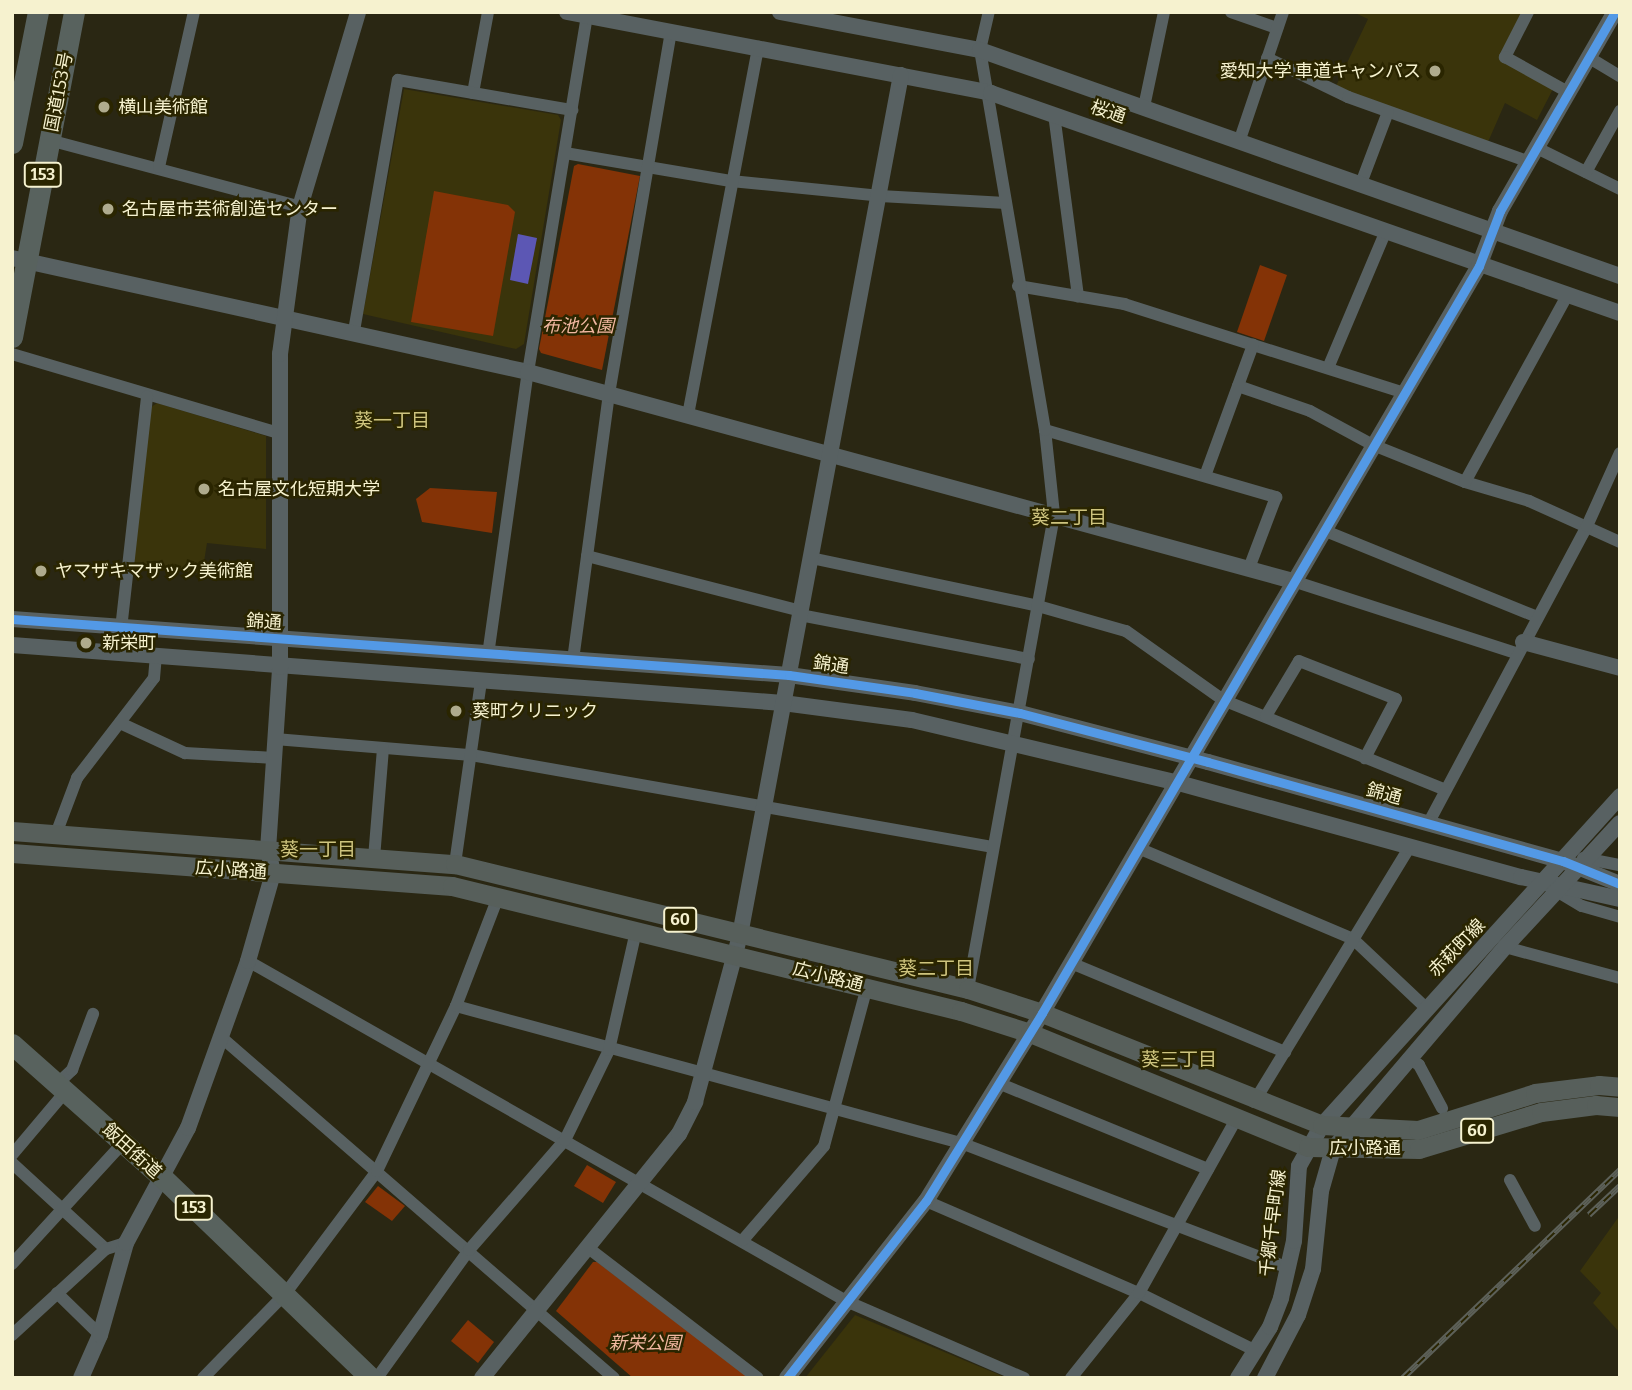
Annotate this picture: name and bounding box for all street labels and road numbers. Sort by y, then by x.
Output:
street label: 国道153号 [41,50,77,134]
street label: 桜通 [1087,96,1129,128]
road number: 153 [24,162,62,188]
street label: 錦通 [245,610,283,634]
street label: 錦通 [812,652,850,678]
street label: 錦通 [1364,779,1404,809]
street label: 広小路通 [194,857,268,883]
road number: 60 [662,908,698,932]
street label: 赤萩町線 [1424,915,1490,981]
street label: 広小路通 [790,958,866,996]
street label: 飯田街道 [98,1119,166,1183]
road number: 60 [1460,1119,1494,1144]
street label: 広小路通 [1329,1137,1401,1159]
street label: 千郷千早町線 [1256,1168,1290,1278]
road number: 153 [175,1196,213,1220]

